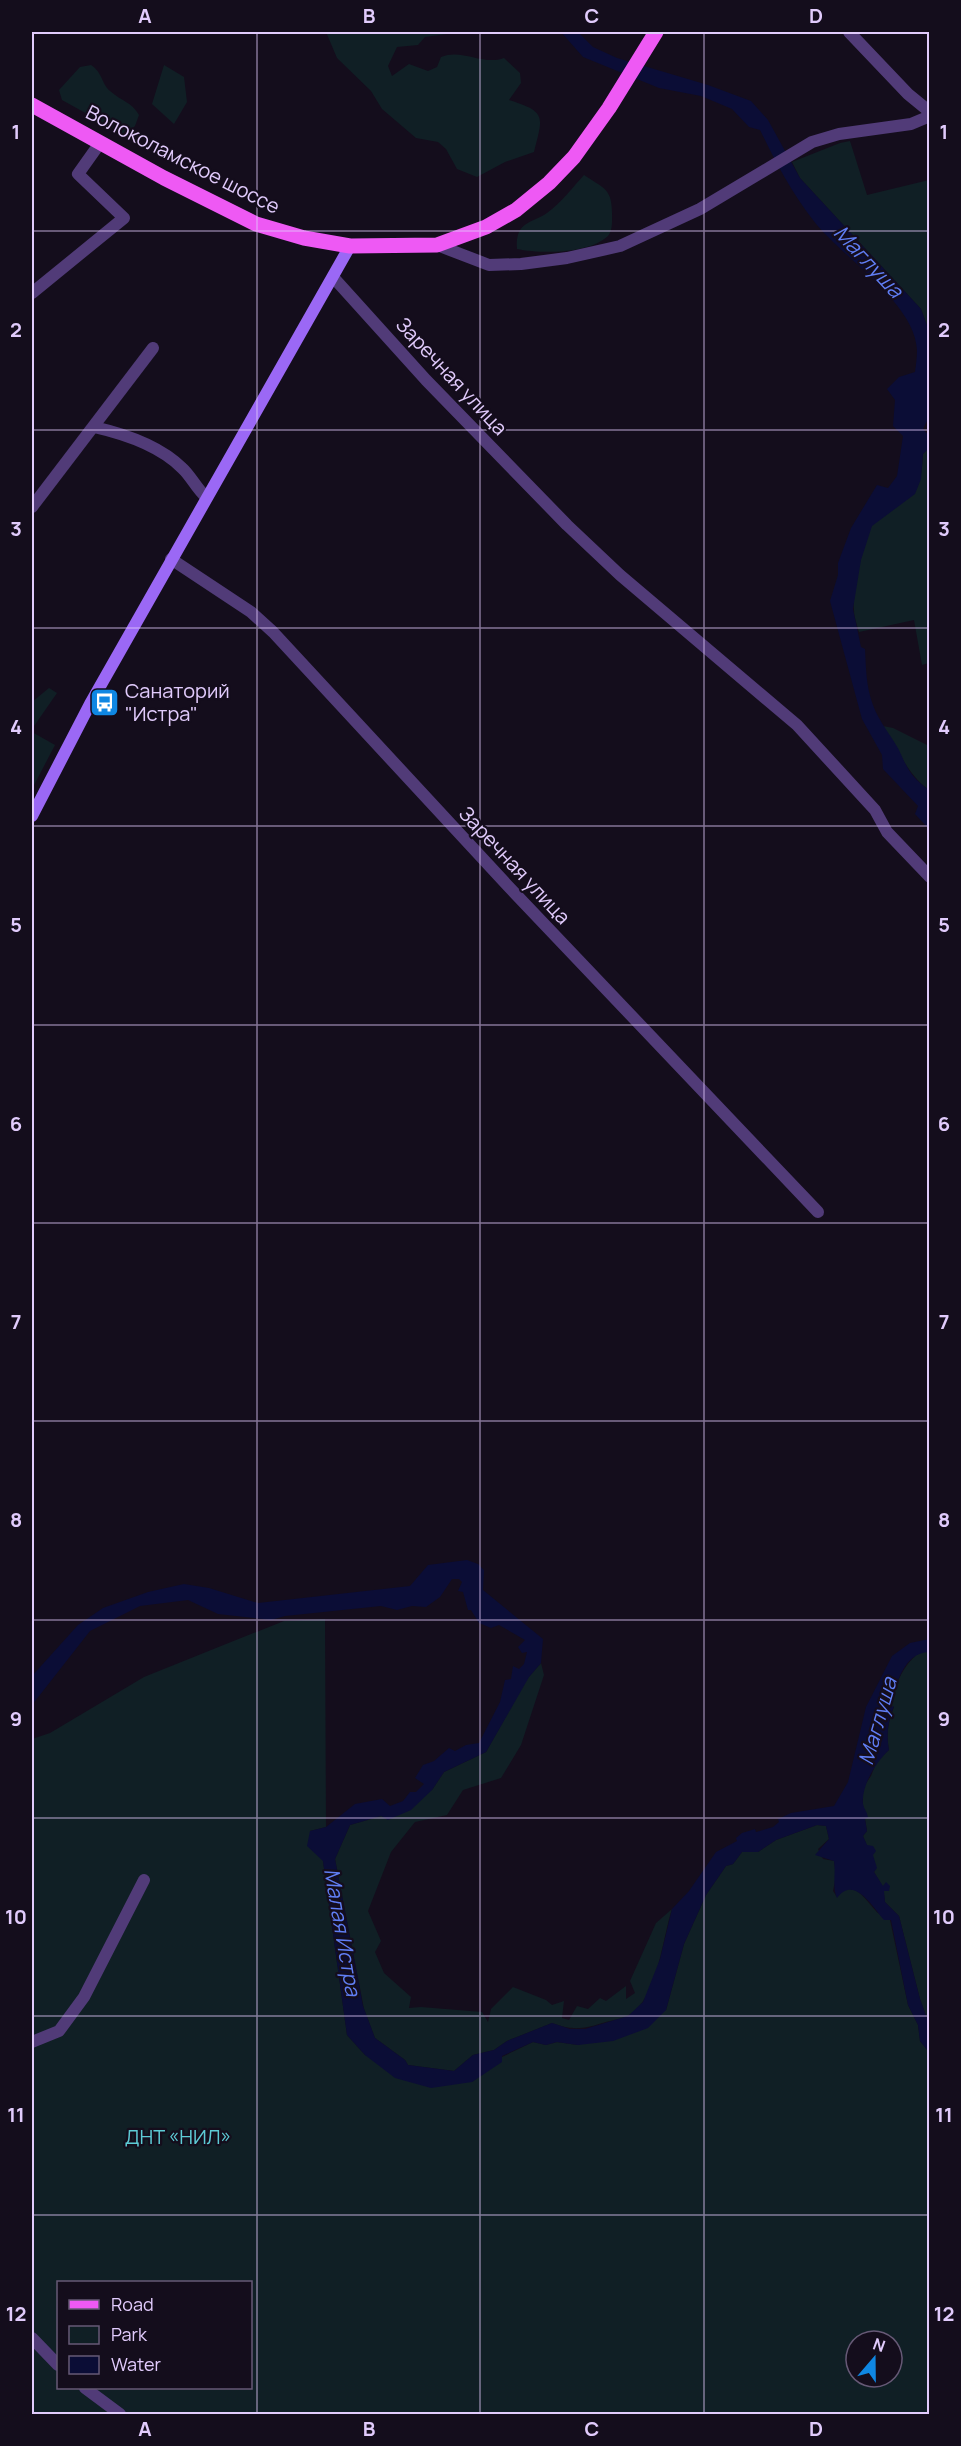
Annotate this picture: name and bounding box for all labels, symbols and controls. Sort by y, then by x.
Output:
text: A [138,2,152,29]
text: B [363,2,376,29]
text: C [585,2,599,29]
text: D [809,2,823,29]
street label: Волоколамское шоссе [81,98,285,220]
text: 1 [12,118,20,145]
text: 1 [940,118,948,145]
water label: Маглуша [828,219,911,304]
street label: Заречная улица [390,311,514,441]
text: 2 [10,316,22,343]
text: 2 [938,316,950,343]
text: 3 [10,515,22,542]
text: 3 [938,515,950,542]
place label: Санаторий "Истра" [125,677,230,727]
bus stop icon: Санаторий "Истра" [88,686,120,718]
text: 4 [10,713,22,740]
text: 4 [938,713,950,740]
street label: Заречная улица [453,800,577,930]
text: 5 [10,911,22,938]
text: 5 [938,911,950,938]
text: 6 [10,1110,22,1137]
text: 6 [938,1110,950,1137]
text: 7 [11,1308,21,1335]
text: 7 [939,1308,949,1335]
text: 8 [10,1506,22,1533]
text: 8 [938,1506,950,1533]
water label: Маглуша [851,1673,903,1768]
text: 9 [10,1705,22,1732]
text: 9 [938,1705,950,1732]
water label: Малая Истра [318,1866,368,1999]
text: 10 [5,1903,27,1930]
text: 10 [933,1903,955,1930]
text: 11 [7,2101,25,2128]
text: 11 [935,2101,953,2128]
park label: ДНТ «НИЛ» [125,2123,231,2150]
legend [57,2281,252,2389]
text: Road [111,2292,154,2316]
text: 12 [6,2300,26,2327]
text: 12 [934,2300,954,2327]
text: Park [111,2322,148,2346]
north arrow [844,2329,904,2389]
text: N [870,2333,888,2357]
text: Water [111,2352,161,2376]
text: A [138,2415,152,2442]
text: B [363,2415,376,2442]
text: C [585,2415,599,2442]
text: D [809,2415,823,2442]

